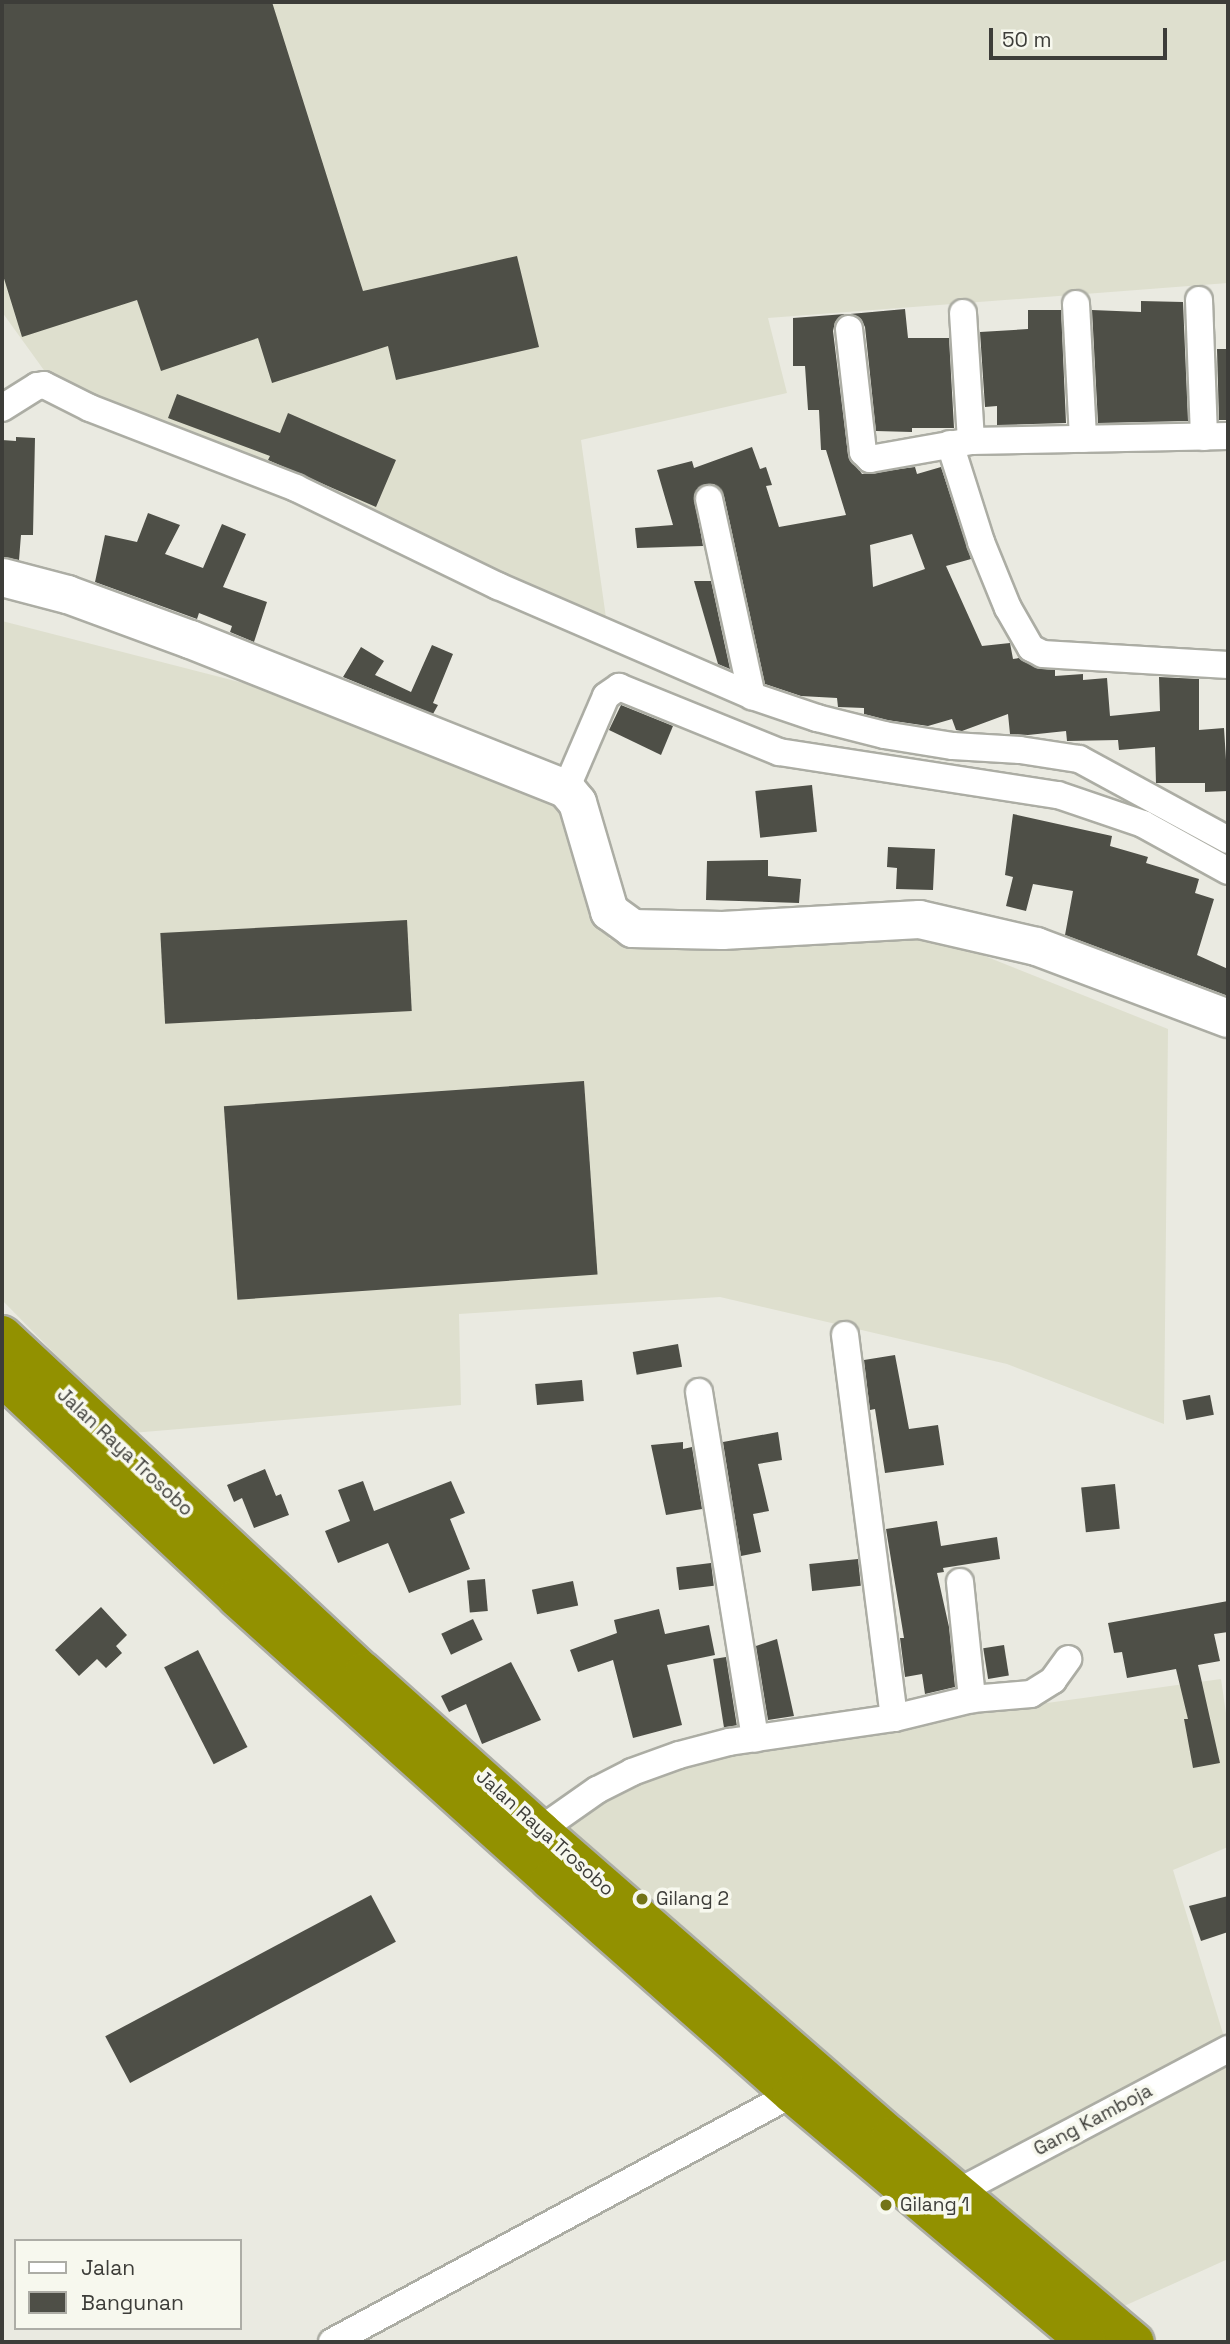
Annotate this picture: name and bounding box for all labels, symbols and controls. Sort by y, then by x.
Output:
scale bar [992,14,1170,58]
text: 50 m [1002,26,1052,53]
street label: Jalan Raya Trosobo [52,1383,198,1521]
street label: Jalan Raya Trosobo [471,1765,619,1901]
place label: Gilang 2 [656,1888,729,1910]
marker: Gilang 2 [634,1891,650,1907]
street label: Gang Kamboja [1030,2079,1156,2161]
place label: Gilang 1 [900,2194,969,2216]
marker: Gilang 1 [878,2197,894,2213]
legend [14,2239,242,2330]
text: Jalan [81,2254,135,2281]
text: Bangunan [81,2289,184,2316]

